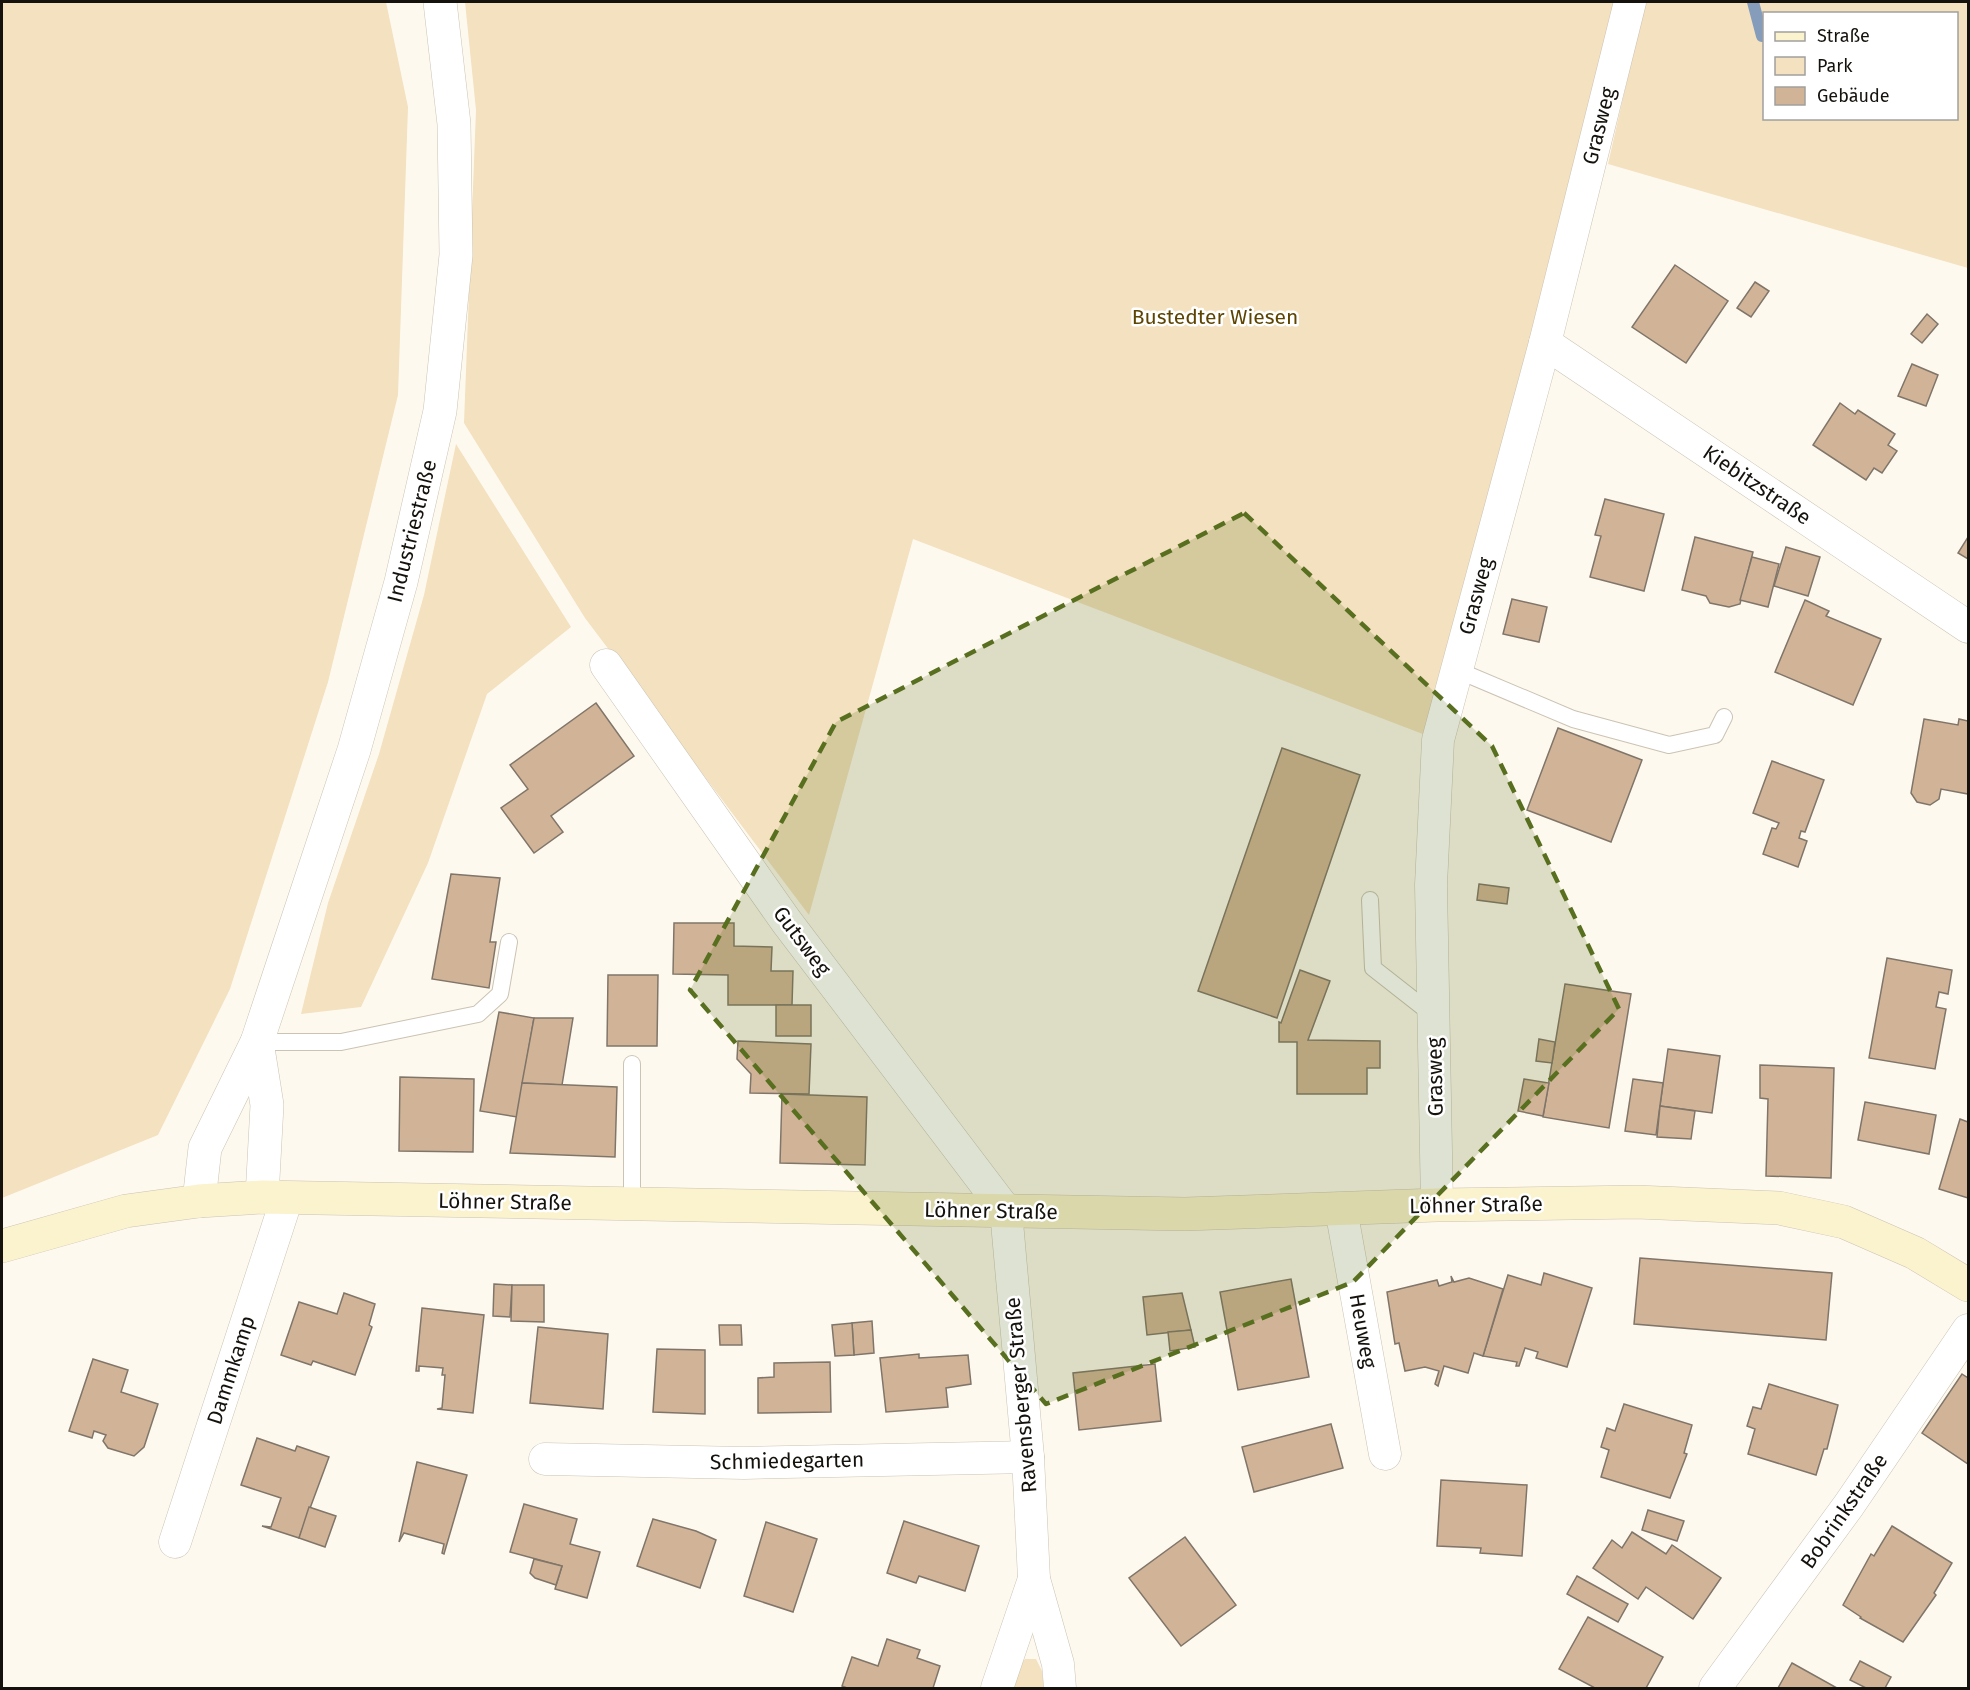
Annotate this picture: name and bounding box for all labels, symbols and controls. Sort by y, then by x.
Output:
legend [1763,12,1958,120]
text: Straße [1817,25,1870,47]
text: Park [1817,55,1853,77]
street label: Grasweg [1577,84,1621,167]
text: Gebäude [1817,85,1890,107]
park label: Bustedter Wiesen [1132,304,1298,330]
street label: Kiebitzstraße [1698,439,1816,531]
street label: Industriestraße [382,457,442,605]
street label: Grasweg [1453,554,1499,637]
street label: Gutsweg [768,901,837,981]
street label: Grasweg [1421,1037,1449,1117]
street label: Löhner Straße [438,1188,572,1216]
street label: Löhner Straße [1409,1191,1543,1219]
street label: Löhner Straße [924,1197,1058,1225]
street label: Heuweg [1344,1292,1382,1370]
street label: Ravensberger Straße [999,1296,1043,1494]
street label: Dammkamp [201,1312,261,1428]
street label: Schmiedegarten [710,1447,864,1475]
street label: Bobrinkstraße [1795,1448,1893,1574]

